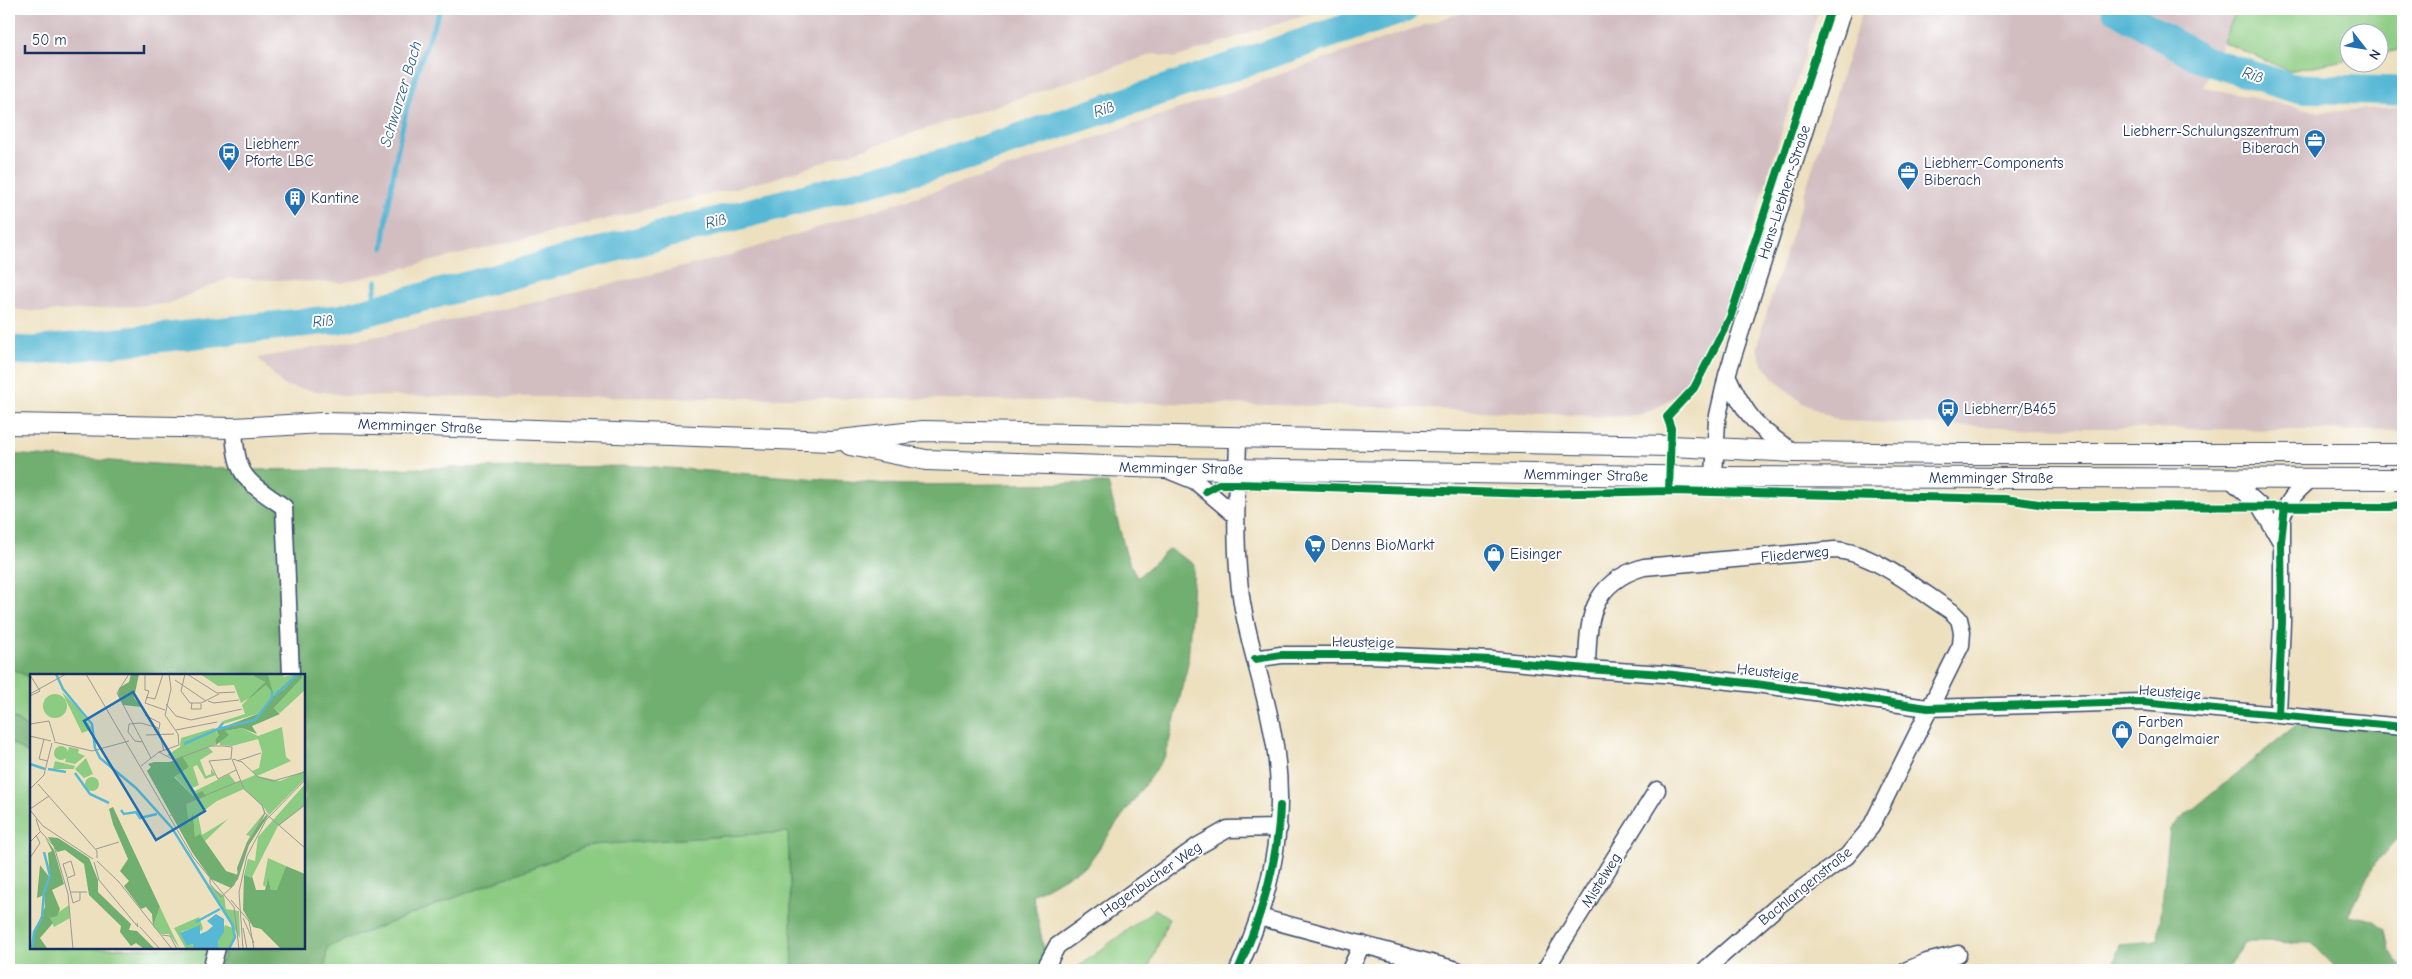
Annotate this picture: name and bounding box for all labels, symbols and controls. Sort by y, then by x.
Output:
scale bar [25,22,144,54]
north arrow [2340,22,2390,72]
text: 50 m [32,31,67,49]
water label: Schwarzer Bach [376,39,426,149]
text: N [2365,46,2384,63]
water label: Riß [2240,63,2266,87]
water label: Riß [1091,97,1117,121]
street label: Hans-Liebherr-Straße [1754,122,1814,261]
place label: Liebherr-Schulungszentrum Biberach [2123,122,2299,157]
office icon: Liebherr-Schulungszentrum Biberach [2303,128,2327,159]
place label: Liebherr Pforte LBC [245,135,314,170]
bus stop icon: Liebherr Pforte LBC [217,141,241,172]
place label: Liebherr-Components Biberach [1924,154,2063,189]
office icon: Liebherr-Components Biberach [1896,160,1920,191]
building icon: Kantine [283,186,307,217]
place label: Kantine [311,189,359,207]
water label: Riß [703,210,729,232]
water label: Riß [311,311,335,331]
bus stop icon: Liebherr/B465 [1936,397,1960,428]
place label: Liebherr/B465 [1964,400,2056,418]
street label: Memminger Straße [358,415,483,437]
street label: Memminger Straße [1119,458,1244,478]
street label: Memminger Straße [1524,465,1649,485]
street label: Memminger Straße [1929,469,2054,487]
supermarket icon: Denns BioMarkt [1303,533,1327,564]
place label: Denns BioMarkt [1331,536,1435,554]
shop icon: Eisinger [1482,542,1506,573]
street label: Fliederweg [1760,542,1830,566]
place label: Eisinger [1510,545,1562,563]
street label: Heusteige [1332,632,1395,652]
street label: Heusteige [1736,659,1801,685]
inset map [30,674,305,949]
street label: Heusteige [2138,681,2202,703]
place label: Farben Dangelmaier [2138,713,2219,748]
shop icon: Farben Dangelmaier [2110,719,2134,750]
street label: Hagenbucher Weg [1097,837,1205,921]
street label: Bachlangenstraße [1755,843,1856,929]
street label: Mistelweg [1577,849,1625,911]

